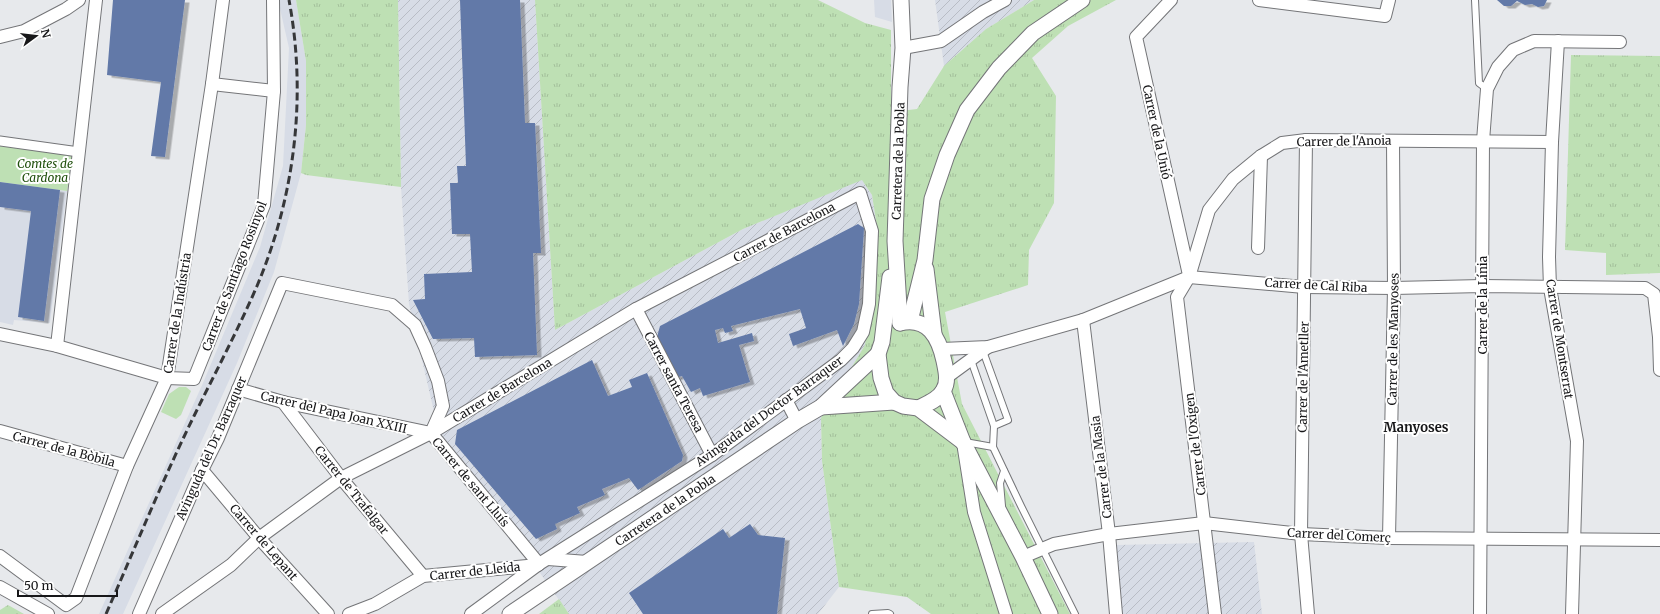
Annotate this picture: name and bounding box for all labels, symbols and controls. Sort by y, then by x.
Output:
north arrow [16,16,56,56]
text: N [38,27,54,40]
street label: Carrer de la Unió [1140,83,1174,181]
street label: Carretera de la Pobla [888,101,908,220]
street label: Carrer de l'Anoia [1297,133,1392,149]
park label: Comtes de Cardona [17,156,73,185]
street label: Carrer de Santiago Rosinyol [198,199,270,353]
street label: Carrer de Barcelona [731,199,838,265]
street label: Carrer de la Indústria [160,251,194,374]
street label: Carrer de la Línia [1475,255,1490,354]
street label: Carrer de les Manyoses [1384,272,1402,405]
street label: Carrer de Cal Riba [1264,275,1368,295]
street label: Carrer de Montserrat [1543,278,1577,400]
street label: Carrer de l'Ametller [1295,321,1311,433]
street label: Carrer santa Teresa [641,329,707,435]
street label: Avinguda del Doctor Barraquer [692,352,846,470]
street label: Carrer de Barcelona [450,354,555,426]
street label: Avinguda del Dr. Barraquer [172,373,250,523]
street label: Carrer del Papa Joan XXIII [259,388,409,436]
street label: Carrer de l'Oxigen [1181,392,1209,496]
street label: Carrer de la Masia [1087,414,1115,519]
district label: Manyoses [1384,419,1449,436]
street label: Carrer de la Bòbila [11,428,117,470]
street label: Carrer de sant Lluís [429,434,513,530]
street label: Carrer de Trafalgar [312,443,393,538]
street label: Carretera de la Pobla [612,471,718,549]
street label: Carrer de Lepant [227,501,301,583]
street label: Carrer del Comerç [1287,525,1391,545]
street label: Carrer de Lleida [429,559,522,583]
scale bar [18,572,117,598]
text: 50 m [24,578,53,593]

